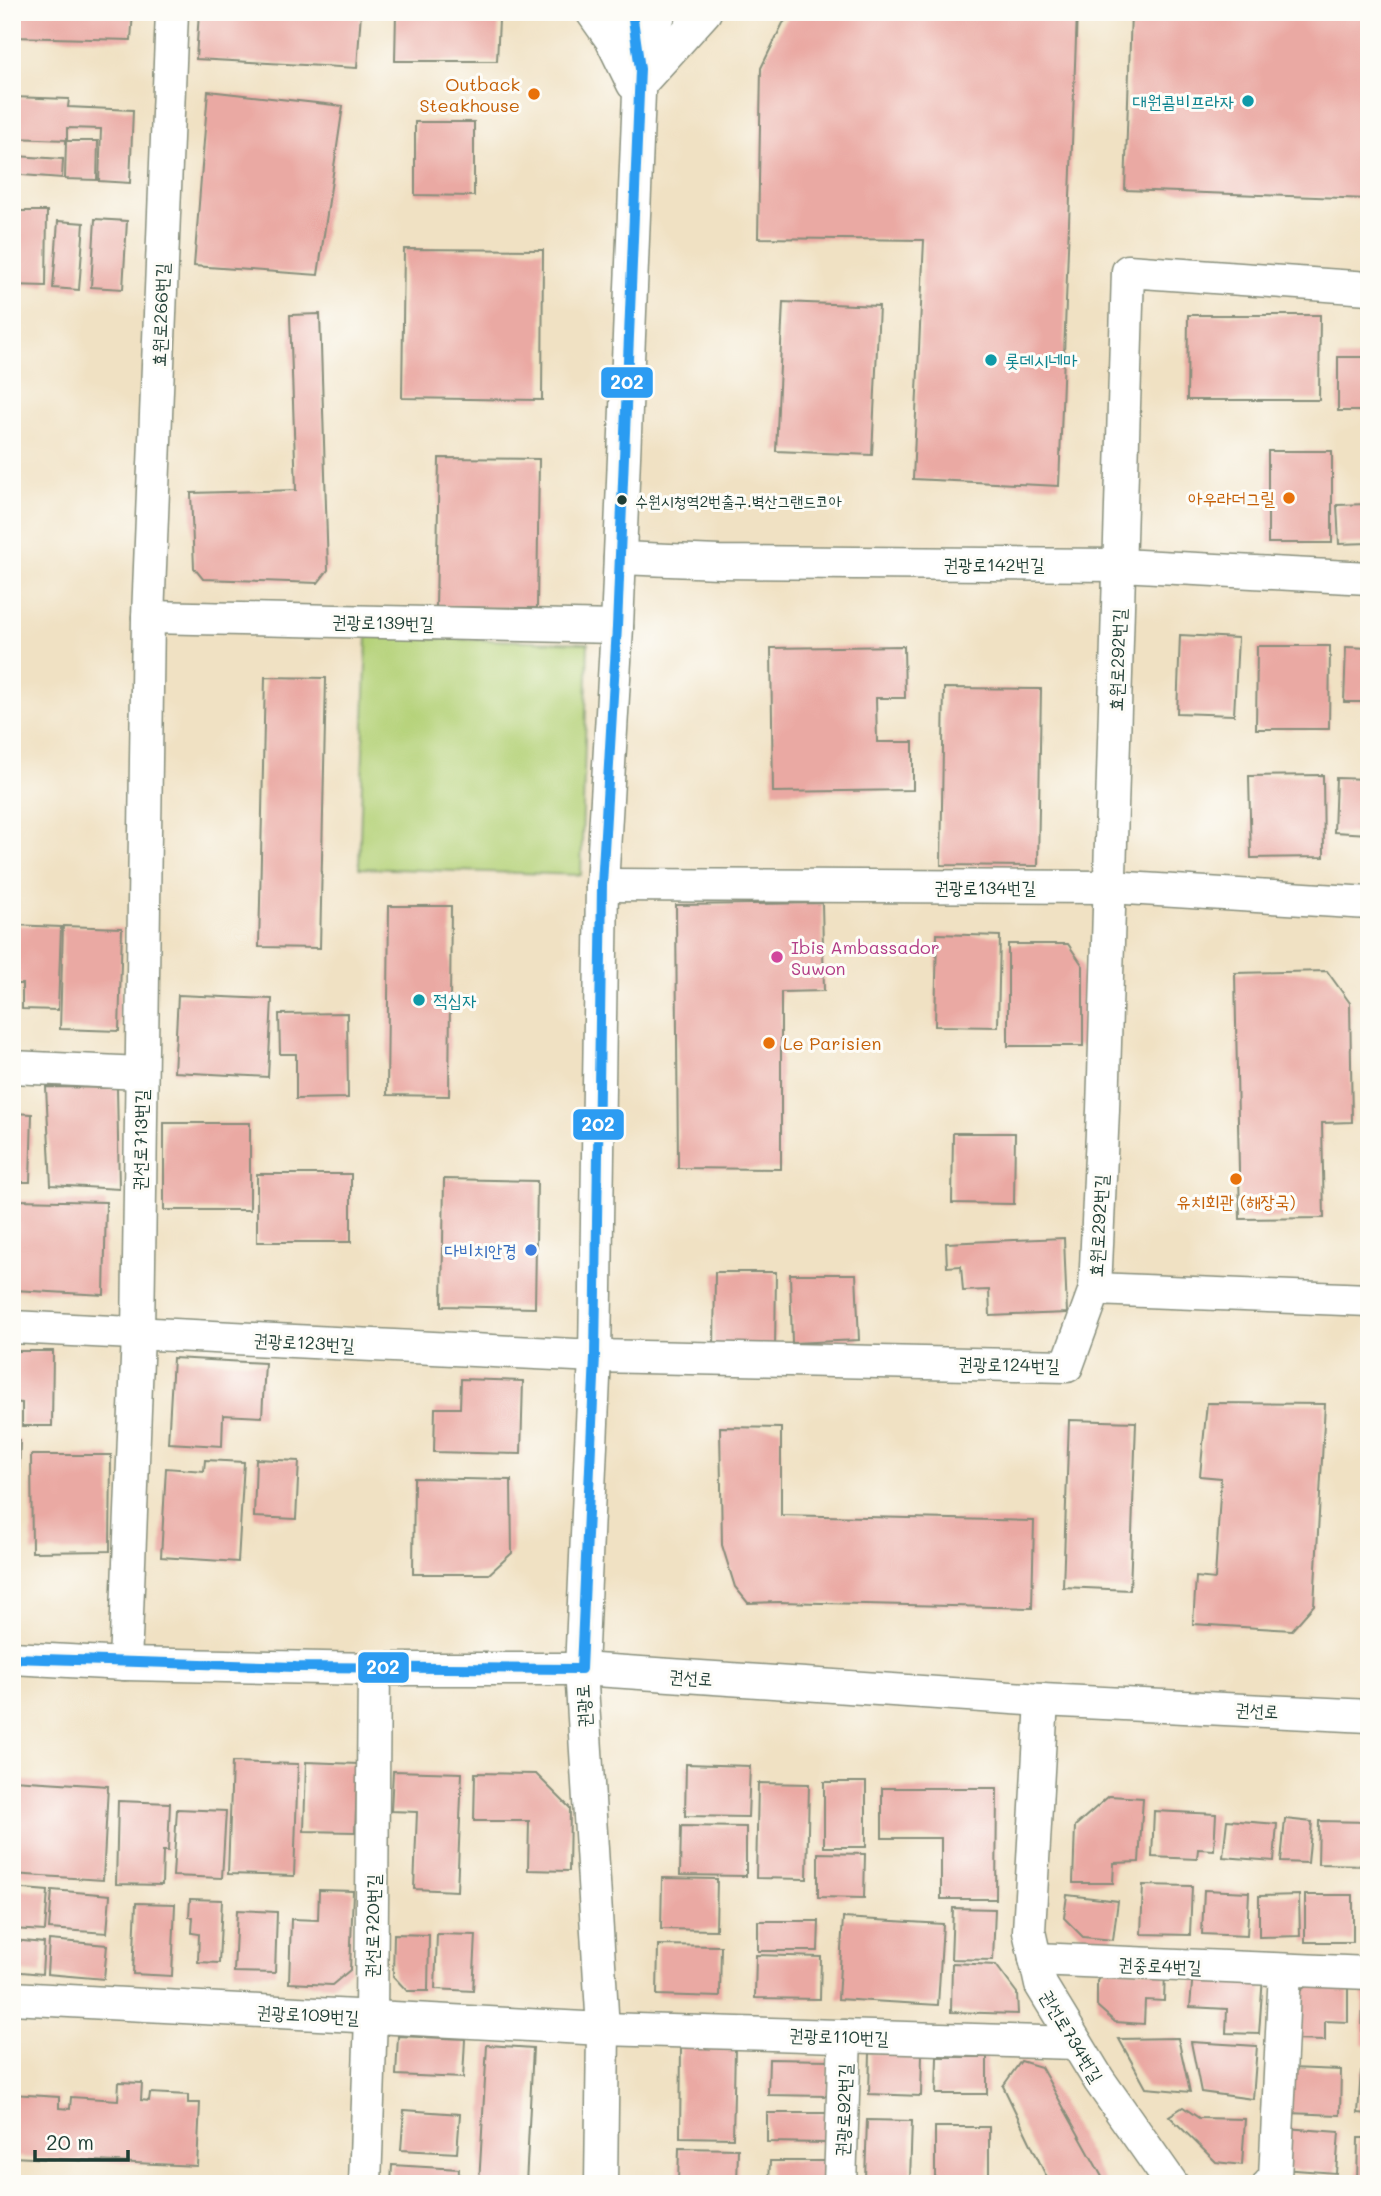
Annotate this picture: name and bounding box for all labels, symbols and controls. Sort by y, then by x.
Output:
place label: Outback Steakhouse [419,72,520,117]
marker: Outback Steakhouse [526,86,542,102]
place label: 대원콤비프라자 [1133,89,1235,113]
marker: 대원콤비프라자 [1240,93,1256,109]
street label: 효원로266번길 [146,262,174,367]
place label: 롯데시네마 [1005,348,1078,372]
marker: 롯데시네마 [983,352,999,368]
line badge: 202 [600,366,654,399]
text: 202 [610,369,644,394]
place label: 아우라더그릴 [1188,486,1276,510]
place label: 수원시청역2번출구.벽산그랜드코아 [635,490,842,511]
marker: 아우라더그릴 [1281,490,1297,506]
marker: 수원시청역2번출구.벽산그랜드코아 [615,493,629,507]
street label: 권광로142번길 [943,552,1045,576]
street label: 효원로292번길 [1103,608,1131,712]
street label: 권광로139번길 [332,609,435,635]
street label: 권광로134번길 [934,875,1036,899]
place label: Ibis Ambassador Suwon [791,935,940,980]
marker: Ibis Ambassador Suwon [769,949,785,965]
place label: 적십자 [433,988,477,1012]
marker: 적십자 [411,992,427,1008]
place label: Le Parisien [783,1031,882,1055]
marker: Le Parisien [761,1035,777,1051]
street label: 권선로713번길 [127,1089,153,1191]
line badge: 202 [572,1108,625,1141]
text: 202 [581,1111,615,1136]
marker: 유치회관 (해장국) [1228,1171,1244,1187]
street label: 효원로292번길 [1083,1173,1113,1278]
place label: 유치회관 (해장국) [1176,1189,1296,1213]
place label: 다비치안경 [445,1238,517,1262]
marker: 다비치안경 [523,1242,539,1258]
street label: 권광로123번길 [253,1327,356,1357]
street label: 권광로124번길 [958,1351,1060,1377]
line badge: 202 [357,1651,410,1684]
text: 202 [366,1654,400,1679]
street label: 권선로 [668,1664,714,1690]
street label: 권광로 [570,1684,596,1728]
street label: 권선로 [1235,1697,1279,1723]
street label: 권선로720번길 [359,1874,385,1978]
street label: 권중로4번길 [1118,1952,1202,1978]
street label: 권선로734번길 [1035,1985,1109,2087]
street label: 권광로109번길 [256,1999,360,2029]
street label: 권광로110번길 [789,2022,890,2050]
street label: 권광로92번길 [829,2063,857,2157]
scale bar [35,2119,128,2163]
text: 20 m [46,2128,94,2155]

